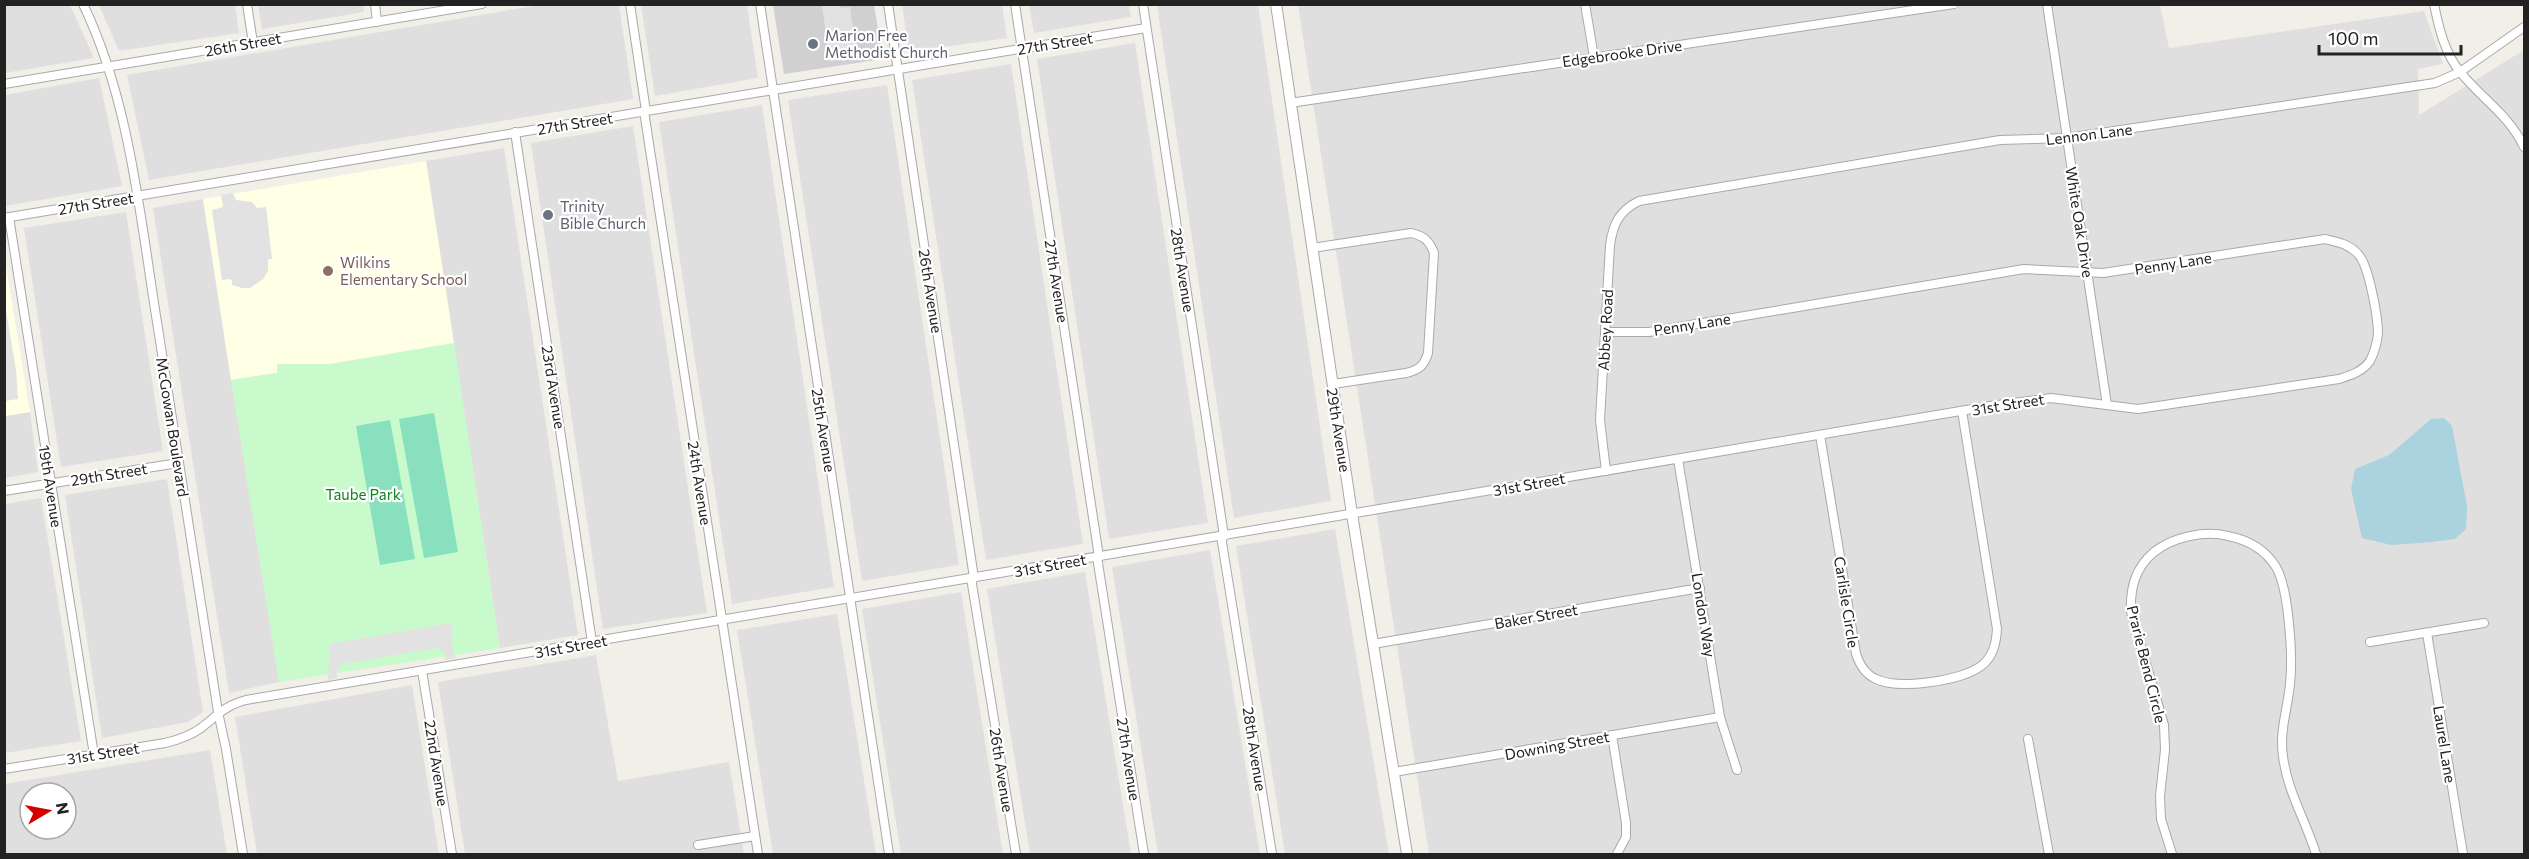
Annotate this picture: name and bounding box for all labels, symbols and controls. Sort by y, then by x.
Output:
scale bar [2319,18,2462,56]
place label: Marion Free Methodist Church [825,26,948,61]
text: 100 m [2328,27,2378,49]
street label: 26th Street [203,28,283,60]
street label: 27th Street [1016,28,1094,58]
street label: Edgebrooke Drive [1561,36,1683,70]
marker: Marion Free Methodist Church [806,37,820,51]
street label: 27th Street [536,108,614,138]
street label: Lennon Lane [2045,120,2133,148]
street label: White Oak Drive [2062,165,2098,279]
street label: 27th Street [57,188,135,218]
place label: Trinity Bible Church [560,197,646,232]
marker: Trinity Bible Church [541,208,555,222]
street label: 28th Avenue [1167,227,1199,313]
street label: 27th Avenue [1042,238,1072,324]
street label: 26th Avenue [915,248,947,334]
street label: Penny Lane [2133,248,2213,278]
place label: Wilkins Elementary School [340,253,467,288]
marker: Wilkins Elementary School [321,264,335,278]
street label: Abbey Road [1594,289,1616,371]
street label: Penny Lane [1652,309,1732,339]
street label: 23rd Avenue [539,344,569,430]
street label: McGowan Boulevard [153,356,193,498]
street label: 25th Avenue [808,387,840,473]
street label: 29th Avenue [1323,387,1355,473]
street label: 31st Street [1970,389,2046,419]
street label: 24th Avenue [684,440,716,526]
street label: 19th Avenue [36,444,66,529]
street label: 29th Street [69,459,149,489]
street label: 31st Street [1491,469,1567,499]
park label: Taube Park [325,485,401,503]
street label: 31st Street [1012,550,1088,580]
street label: Carlisle Circle [1831,555,1863,649]
street label: London Way [1688,572,1720,659]
street label: Baker Street [1493,600,1579,632]
street label: Prarie Bend Circle [2124,603,2170,725]
street label: 31st Street [533,631,609,661]
street label: Laurel Lane [2430,704,2460,784]
street label: 28th Avenue [1239,706,1271,792]
street label: 27th Avenue [1114,716,1144,802]
street label: 22nd Avenue [421,719,453,807]
street label: 26th Avenue [986,727,1018,813]
street label: Downing Street [1503,727,1611,763]
street label: 31st Street [65,738,141,768]
north arrow [18,781,78,841]
text: N [53,801,74,816]

